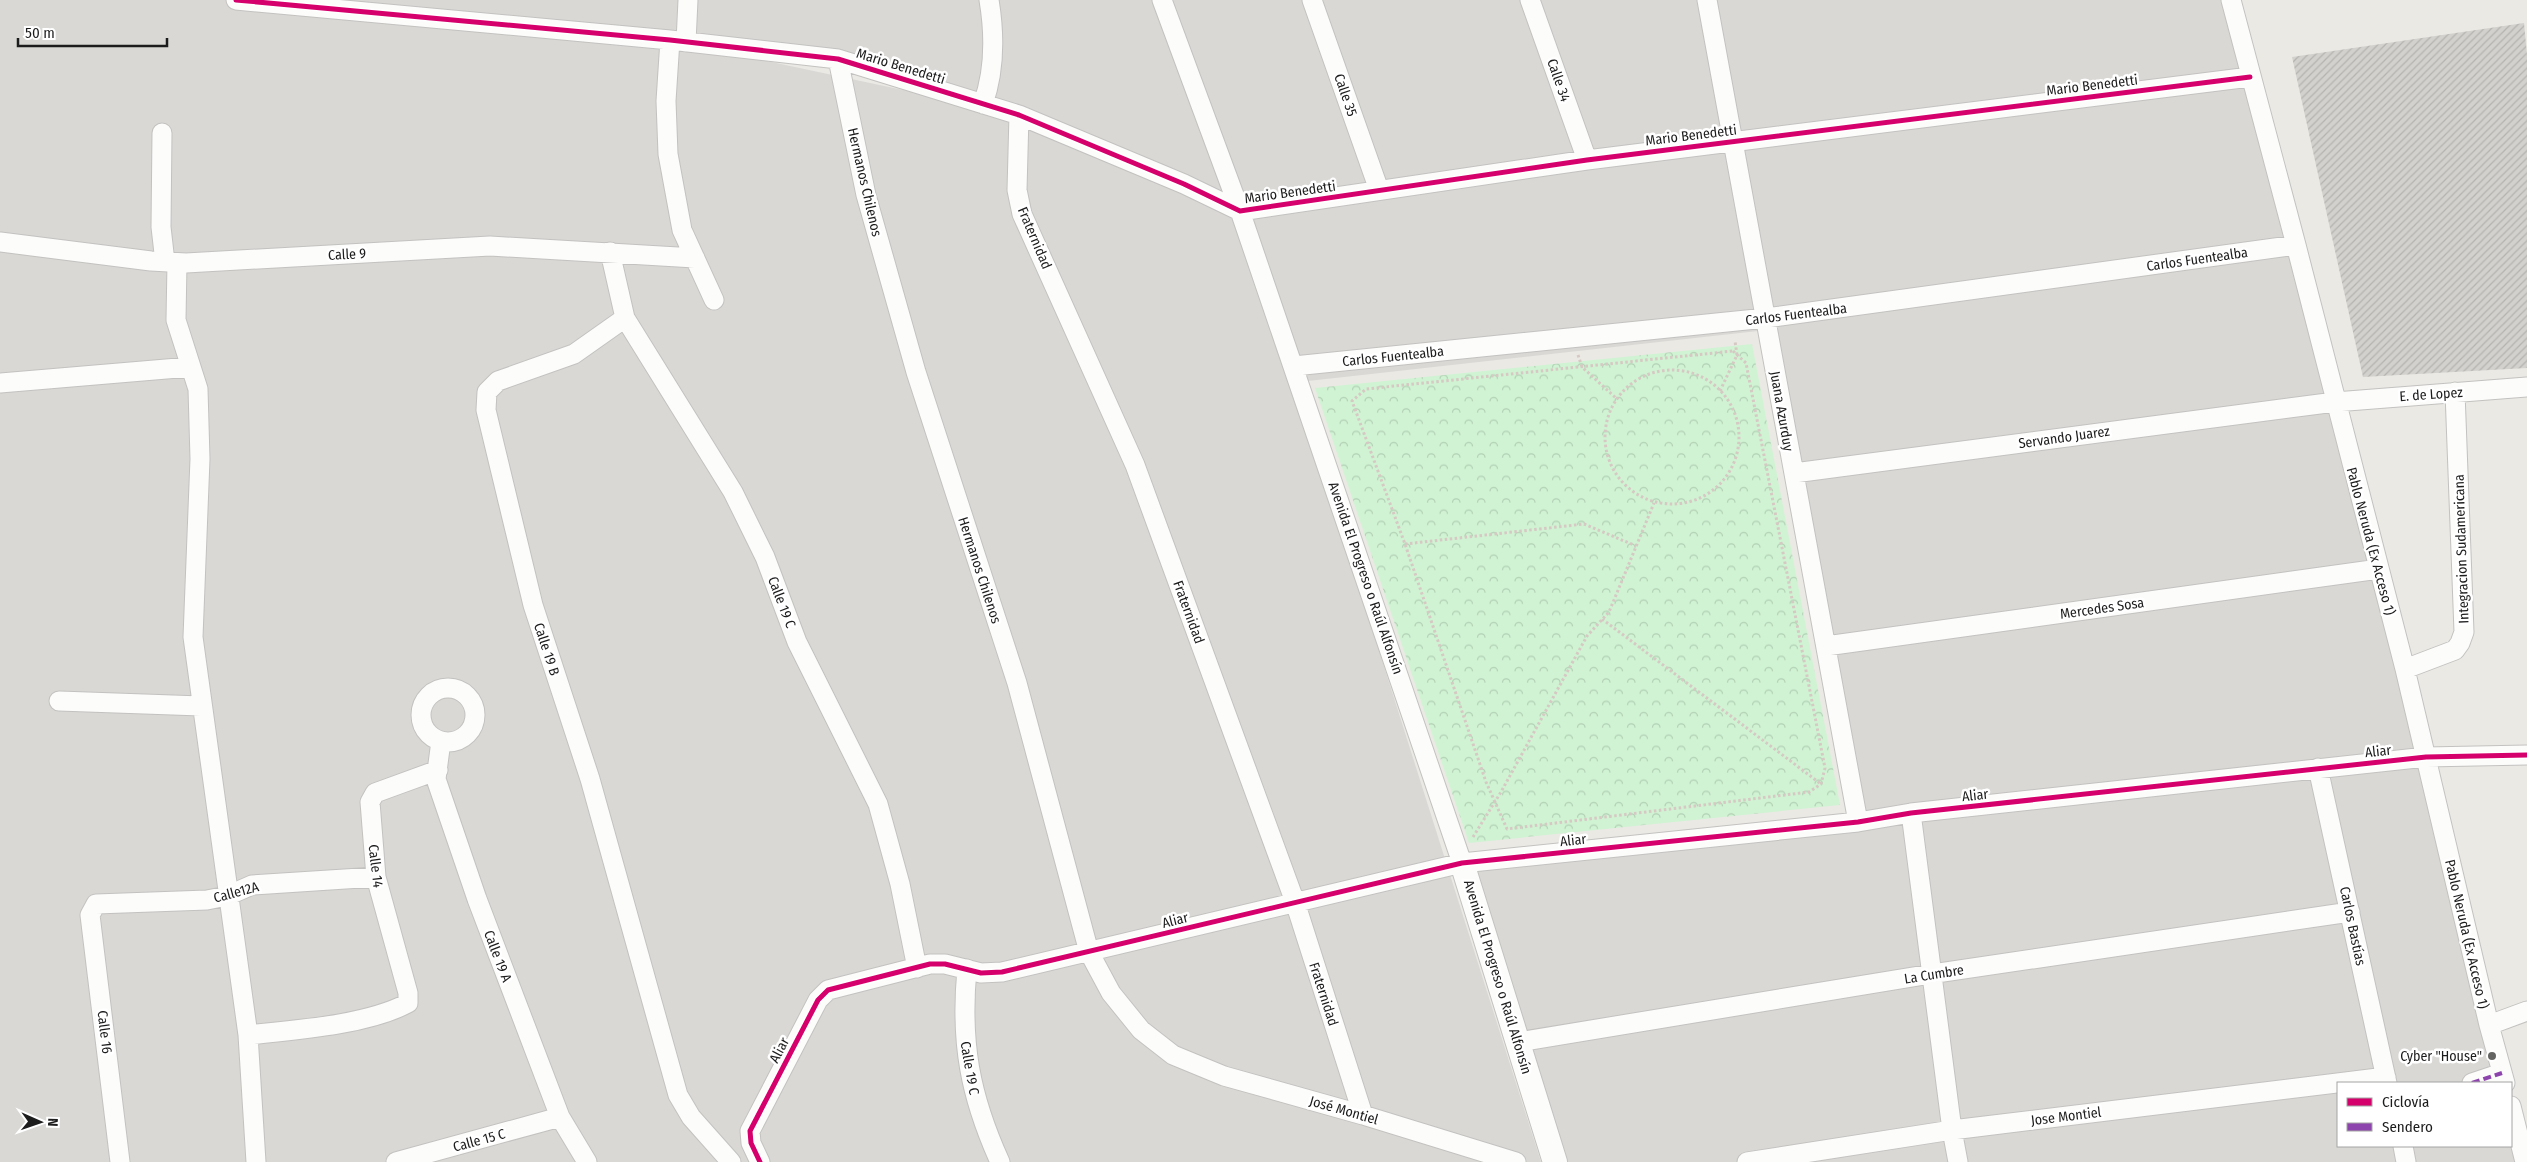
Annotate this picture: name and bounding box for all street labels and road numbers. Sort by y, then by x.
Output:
street label: Mario Benedetti [854,45,947,88]
street label: Calle 34 [1543,56,1574,104]
street label: Mario Benedetti [2045,71,2139,100]
street label: Calle 35 [1330,72,1361,119]
street label: Mario Benedetti [1644,121,1738,150]
street label: Hermanos Chilenos [844,126,885,238]
street label: Mario Benedetti [1243,178,1337,207]
street label: Fraternidad [1014,205,1055,272]
street label: Carlos Fuentealba [2145,244,2249,275]
street label: Calle 9 [328,245,367,264]
street label: Carlos Fuentealba [1744,300,1848,329]
street label: Carlos Fuentealba [1341,343,1445,370]
street label: Juana Azurduy [1766,370,1797,453]
street label: E. de Lopez [2399,384,2464,405]
street label: Servando Juarez [2017,423,2111,452]
street label: Pablo Neruda (Ex Acceso 1) [2343,465,2398,617]
street label: Integracion Sudamericana [2450,474,2473,624]
street label: Avenida El Progreso o Raúl Alfonsín [1325,480,1406,676]
street label: Hermanos Chilenos [954,515,1005,626]
street label: Calle 19 C [764,574,799,630]
street label: Fraternidad [1169,578,1208,646]
street label: Mercedes Sosa [2059,594,2145,623]
street label: Calle 19 B [530,621,563,678]
street label: Aliar [2364,742,2392,761]
street label: Aliar [1961,786,1989,805]
street label: Aliar [1559,831,1587,850]
street label: Calle 14 [364,843,387,889]
street label: Pablo Neruda (Ex Acceso 1) [2441,858,2492,1010]
street label: Calle12A [212,878,261,907]
street label: Avenida El Progreso o Raúl Alfonsín [1460,878,1535,1076]
street label: Carlos Bastías [2336,885,2369,967]
street label: Aliar [1160,909,1190,932]
street label: Calle 19 A [480,928,515,985]
street label: Fraternidad [1305,960,1342,1028]
street label: La Cumbre [1903,961,1965,988]
street label: Calle 16 [93,1009,116,1055]
street label: Aliar [766,1035,793,1066]
street label: Calle 19 C [956,1040,983,1096]
street label: José Montiel [1307,1093,1381,1128]
street label: Jose Montiel [2030,1104,2103,1129]
street label: Calle 15 C [451,1125,507,1156]

